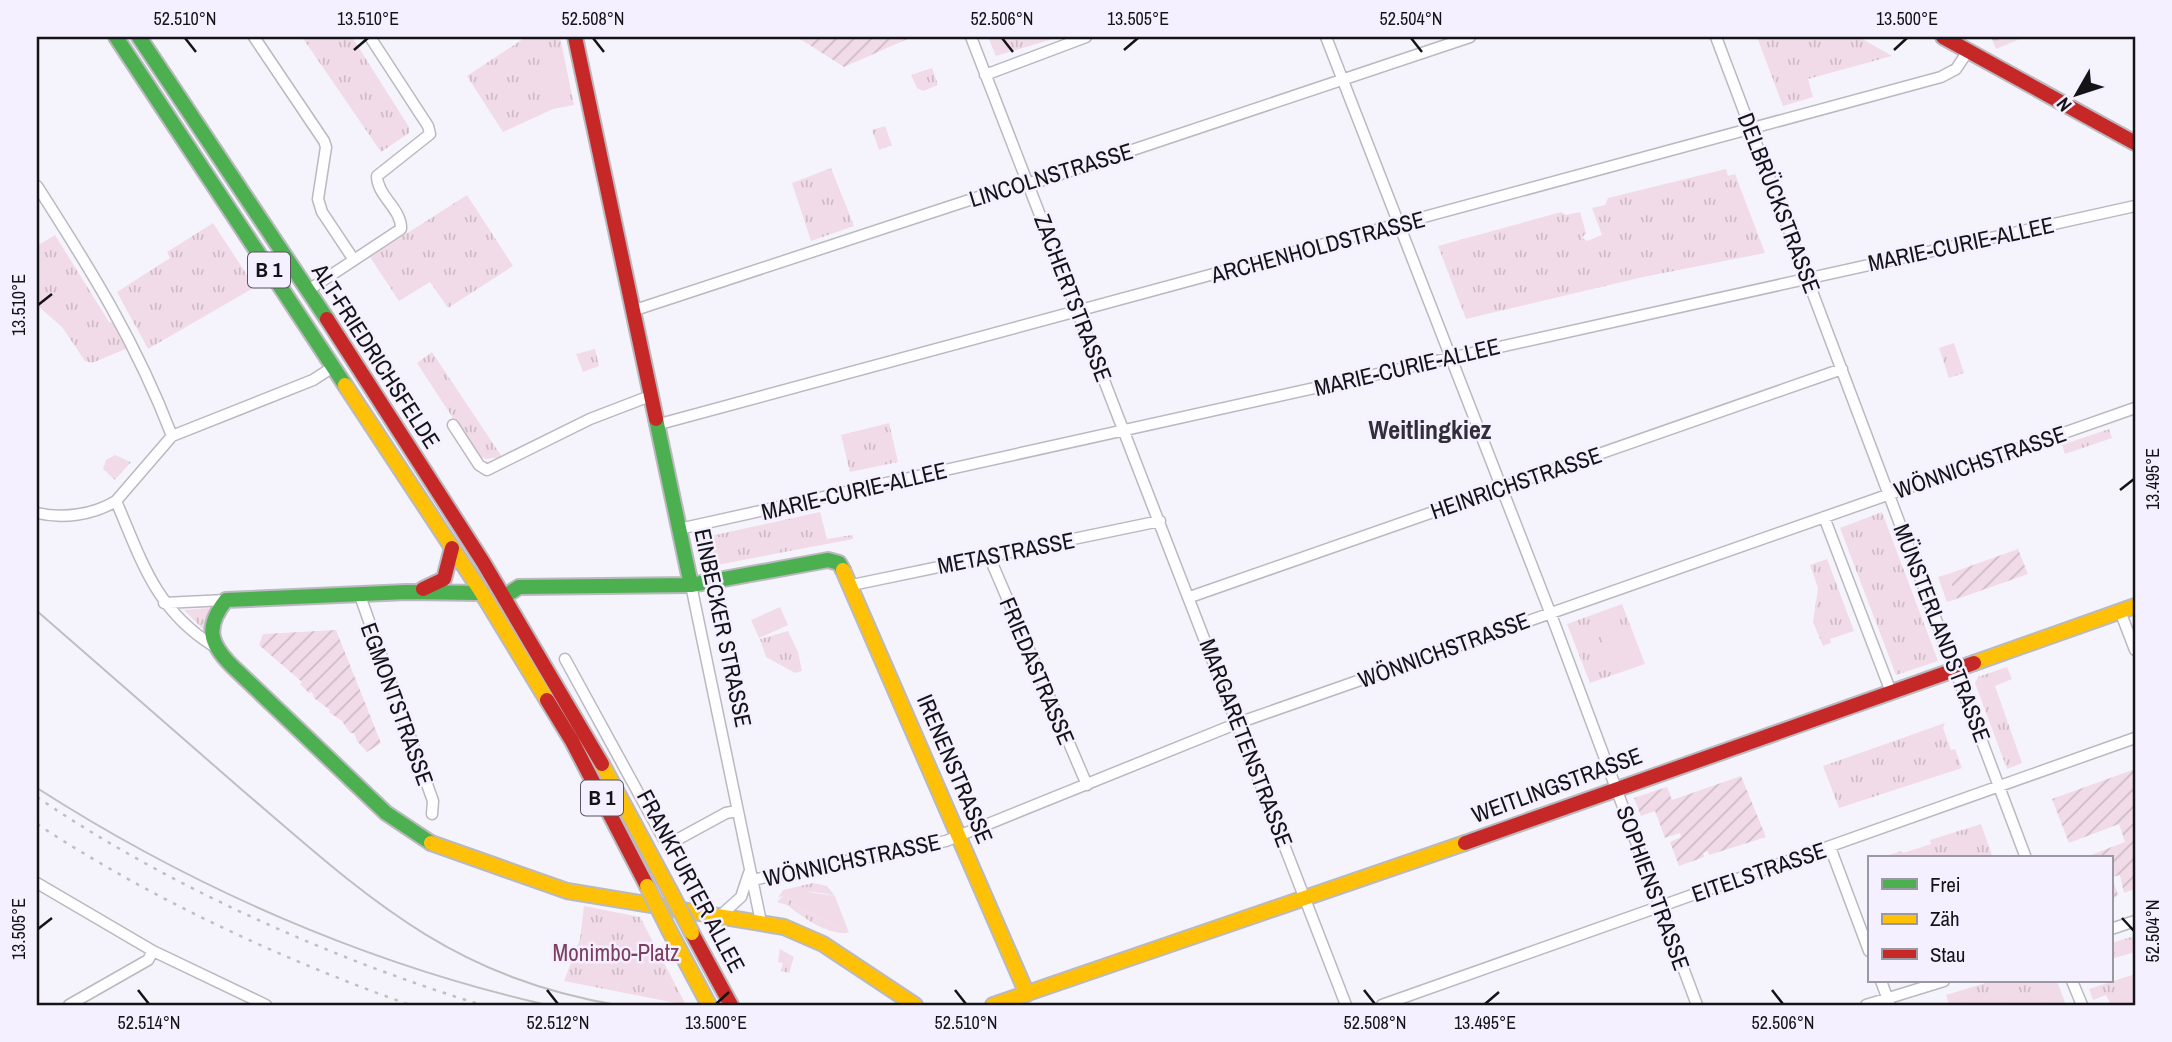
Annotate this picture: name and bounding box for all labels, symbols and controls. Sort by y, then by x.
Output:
text: 52.510°N [154,6,217,31]
text: 13.510°E [337,6,399,31]
text: 52.508°N [562,6,625,31]
text: 52.506°N [971,6,1034,31]
text: 13.505°E [1107,6,1169,31]
text: 52.504°N [1380,6,1443,31]
text: 13.500°E [1876,6,1938,31]
north arrow [2042,60,2112,130]
text: N [2050,92,2077,117]
street label: DELBRÜCKSTRASSE [1731,108,1828,297]
street label: LINCOLNSTRASSE [965,135,1137,214]
street label: ARCHENHOLDSTRASSE [1207,203,1428,290]
street label: MARIE-CURIE-ALLEE [1865,209,2057,278]
street label: ZACHERTSTRASSE [1027,210,1120,386]
road number: B 1 [248,252,290,288]
street label: ALT-FRIEDRICHSFELDE [304,256,448,454]
text: 13.510°E [6,274,31,336]
street label: MARIE-CURIE-ALLEE [1311,330,1503,403]
district label: Weitlingkiez [1369,412,1492,447]
street label: WÖNNICHSTRASSE [1890,418,2070,506]
street label: HEINRICHSTRASSE [1426,439,1606,526]
text: 13.495°E [2140,448,2165,510]
street label: MARIE-CURIE-ALLEE [758,454,950,527]
street label: MÜNSTERLANDSTRASSE [1886,519,1998,746]
street label: METASTRASSE [935,524,1077,581]
street label: EINBECKER STRASSE [687,526,760,730]
street label: FRIEDASTRASSE [992,592,1082,749]
street label: WÖNNICHSTRASSE [1354,604,1534,695]
street label: EGMONTSTRASSE [354,618,441,789]
street label: MARGARETENSTRASSE [1192,634,1301,852]
street label: IRENENSTRASSE [910,689,1001,848]
street label: WEITLINGSTRASSE [1467,739,1646,830]
road number: B 1 [581,780,623,816]
street label: FRANKFURTER ALLEE [630,784,753,978]
street label: SOPHIENSTRASSE [1609,801,1698,974]
street label: WÖNNICHSTRASSE [761,826,943,893]
street label: EITELSTRASSE [1687,834,1830,909]
legend [1868,856,2112,982]
text: Frei [1930,870,1961,899]
text: 13.505°E [6,898,31,960]
text: 52.504°N [2140,900,2165,963]
text: Zäh [1930,904,1960,933]
park label: Monimbo-Platz [553,937,679,968]
text: Stau [1930,940,1965,969]
text: 52.514°N [118,1010,181,1035]
text: 52.512°N [527,1010,590,1035]
text: 13.500°E [685,1010,747,1035]
text: 52.510°N [935,1010,998,1035]
text: 52.508°N [1344,1010,1407,1035]
text: 13.495°E [1454,1010,1516,1035]
text: 52.506°N [1752,1010,1815,1035]

